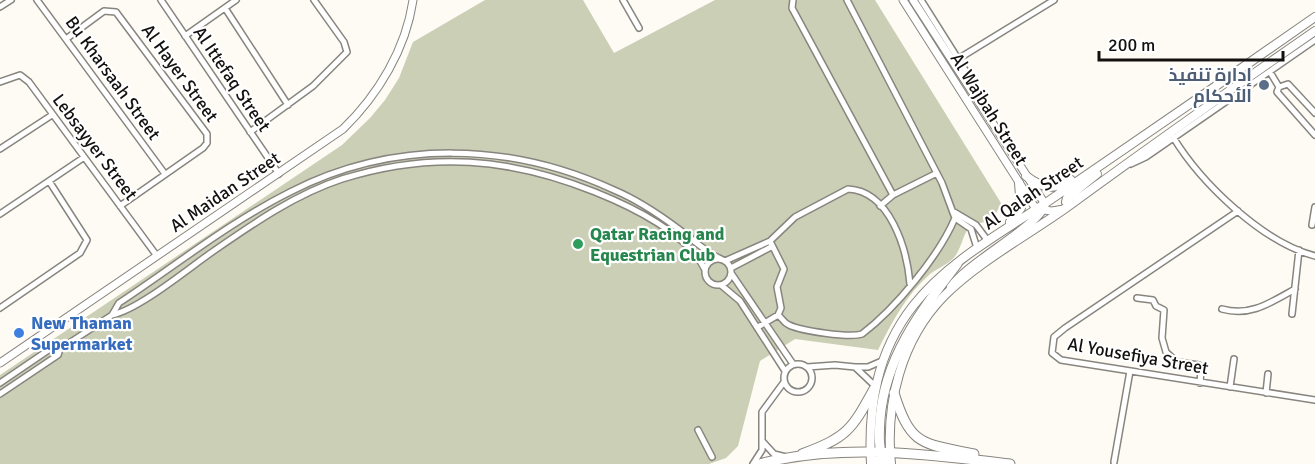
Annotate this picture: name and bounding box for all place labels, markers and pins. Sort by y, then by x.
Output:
place label: إدارة تنفيذ الأحكام [1169,64,1252,108]
marker: إدارة تنفيذ الأحكام [1257,78,1271,92]
place label: Qatar Racing and Equestrian Club [590,223,725,266]
marker: Qatar Racing and Equestrian Club [571,237,585,251]
place label: New Thaman Supermarket [31,312,133,355]
marker: New Thaman Supermarket [12,326,26,340]

